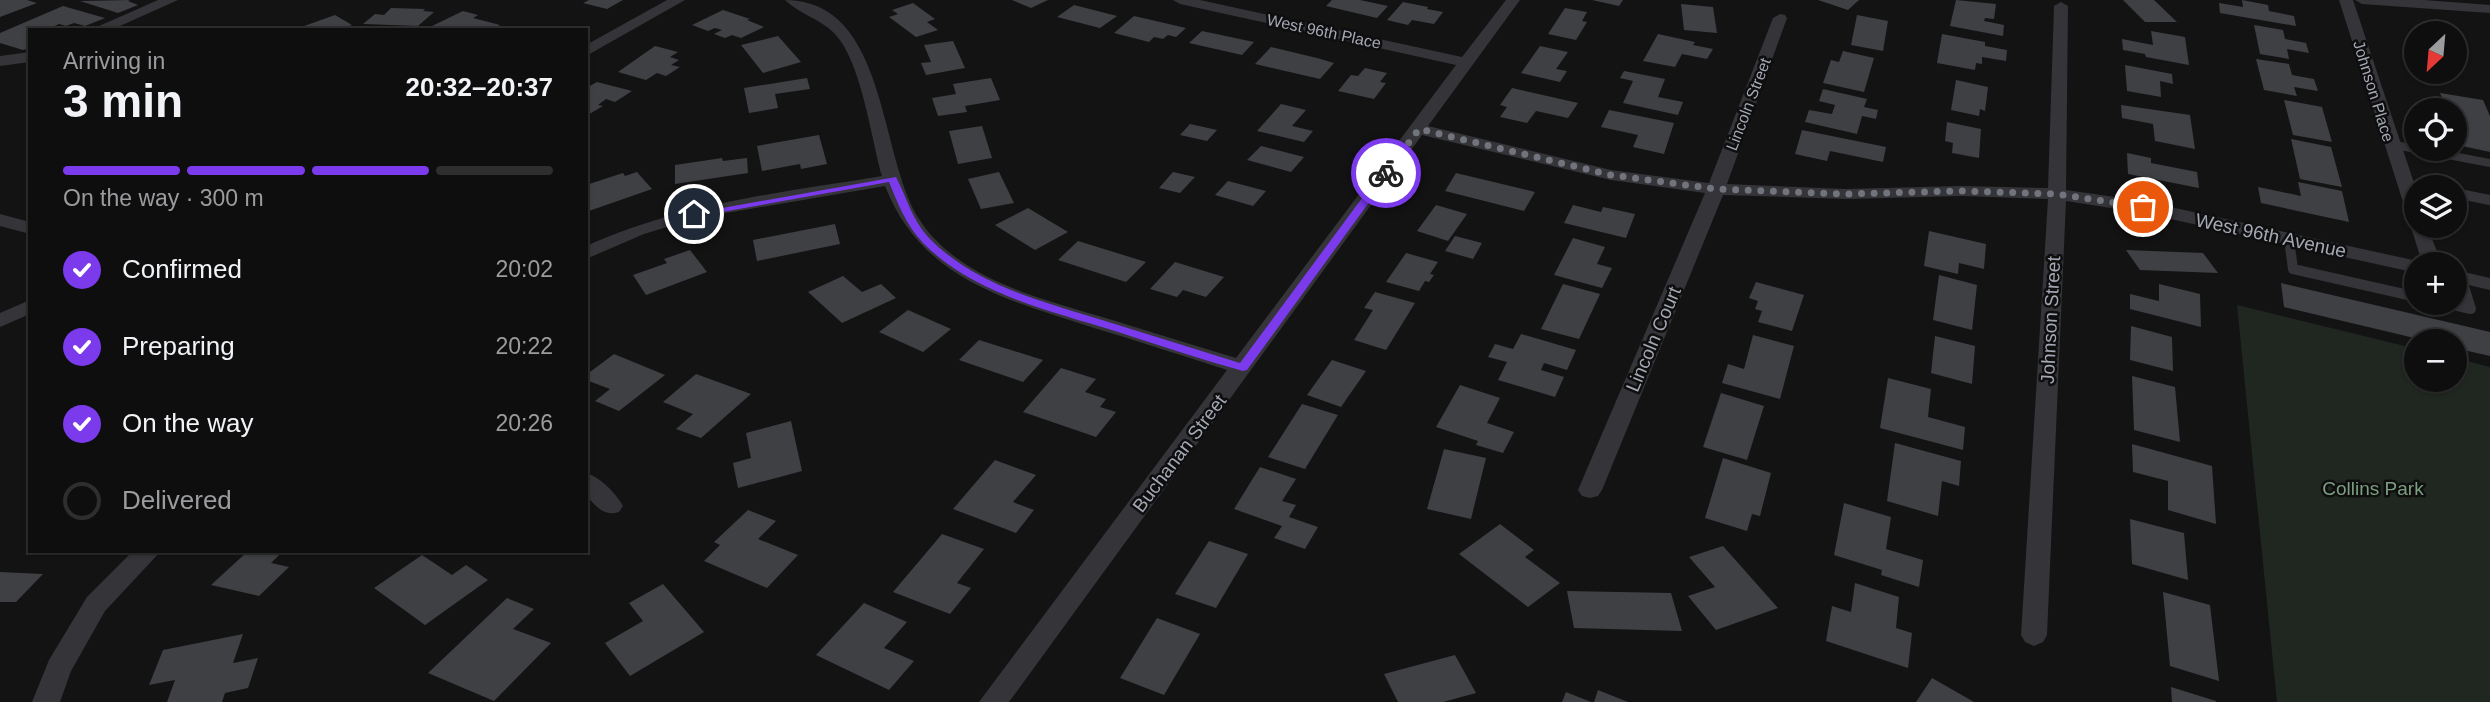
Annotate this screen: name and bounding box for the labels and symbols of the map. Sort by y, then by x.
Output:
street label: West 96th Place [1265,11,1383,52]
north arrow [2404,21,2468,84]
street label: Johnson Place [2350,38,2397,144]
street label: Lincoln Street [1723,55,1774,153]
courier [1351,138,1421,208]
pin [2113,177,2173,237]
pin [664,184,724,244]
street label: West 96th Avenue [2194,209,2348,262]
street label: Johnson Street [2037,255,2064,384]
street label: Lincoln Court [1622,283,1685,395]
street label: Buchanan Street [1128,390,1231,516]
park label: Collins Park [2322,478,2424,499]

